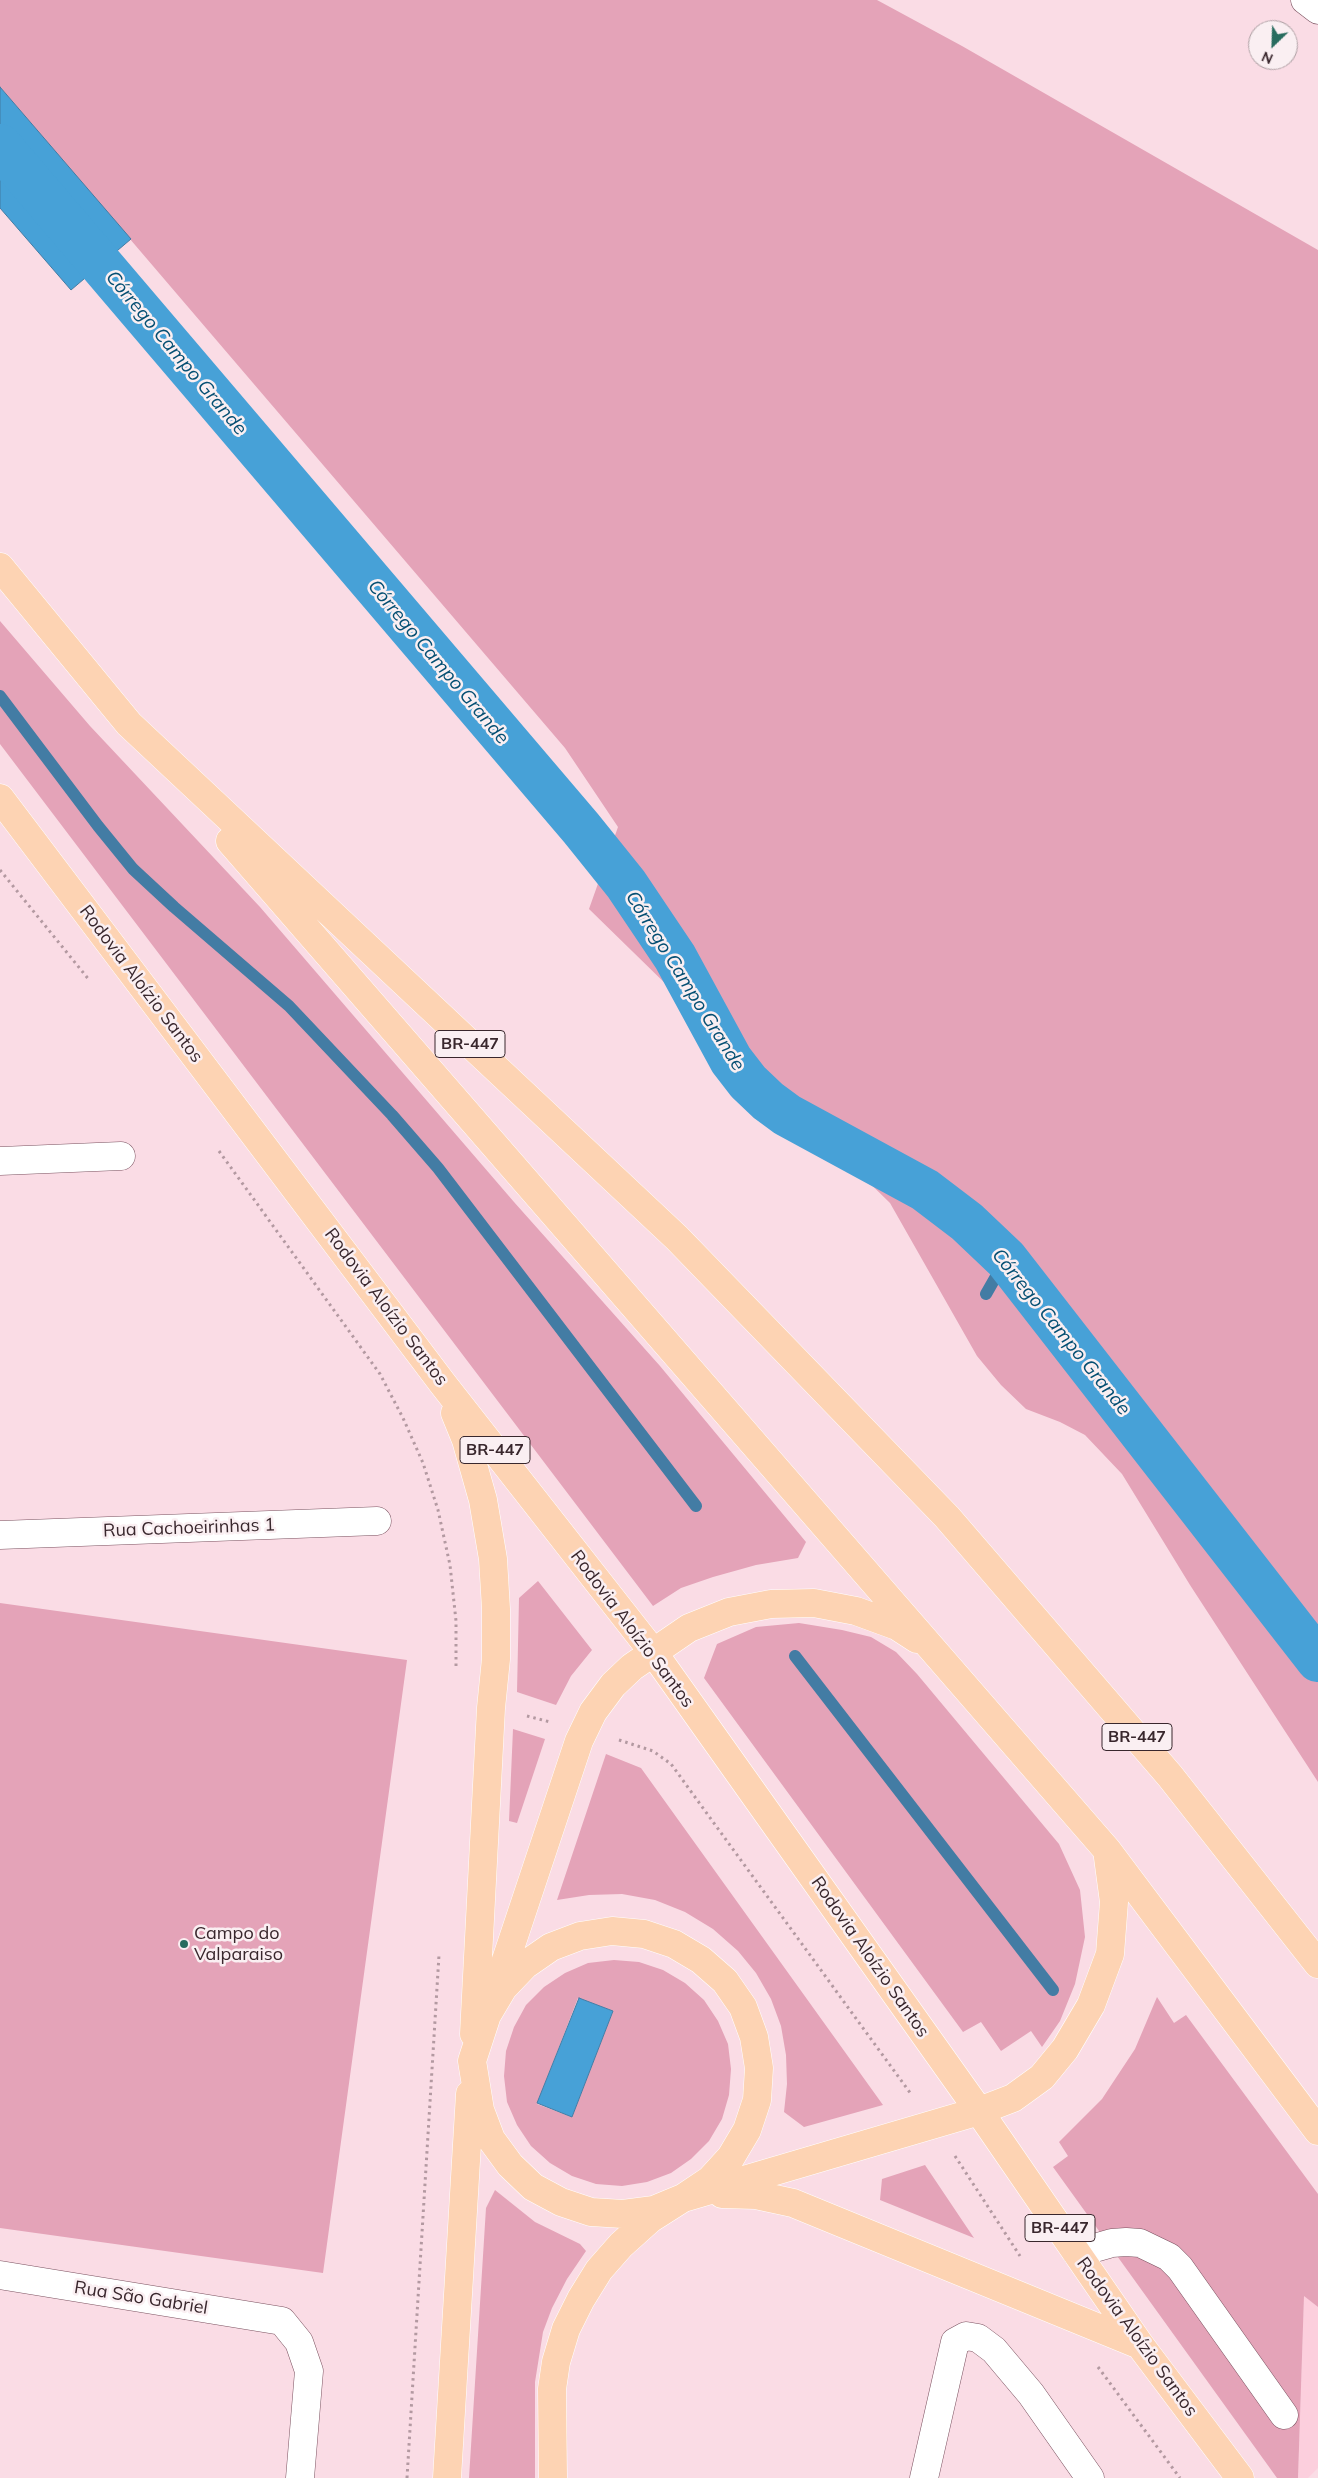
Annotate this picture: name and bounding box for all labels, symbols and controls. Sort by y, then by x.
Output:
north arrow [1248,20,1298,70]
text: N [1259,47,1276,68]
water label: Córrego Campo Grande [101,266,251,440]
water label: Córrego Campo Grande [363,575,513,749]
water label: Córrego Campo Grande [620,887,750,1075]
street label: Rodovia Aloízio Santos [75,901,207,1067]
road number: BR-447 [435,1030,505,1058]
street label: Rodovia Aloízio Santos [320,1224,452,1390]
water label: Córrego Campo Grande [987,1244,1135,1420]
road number: BR-447 [460,1436,530,1464]
street label: Rua Cachoeirinhas 1 [103,1514,275,1542]
street label: Rodovia Aloízio Santos [566,1546,698,1712]
road number: BR-447 [1102,1724,1172,1750]
street label: Rodovia Aloízio Santos [806,1872,934,2042]
place label: Campo do Valparaiso [194,1923,283,1966]
marker: Campo do Valparaiso [178,1938,190,1950]
road number: BR-447 [1025,2214,1095,2242]
street label: Rodovia Aloízio Santos [1072,2253,1202,2421]
street label: Rua São Gabriel [73,2277,209,2319]

